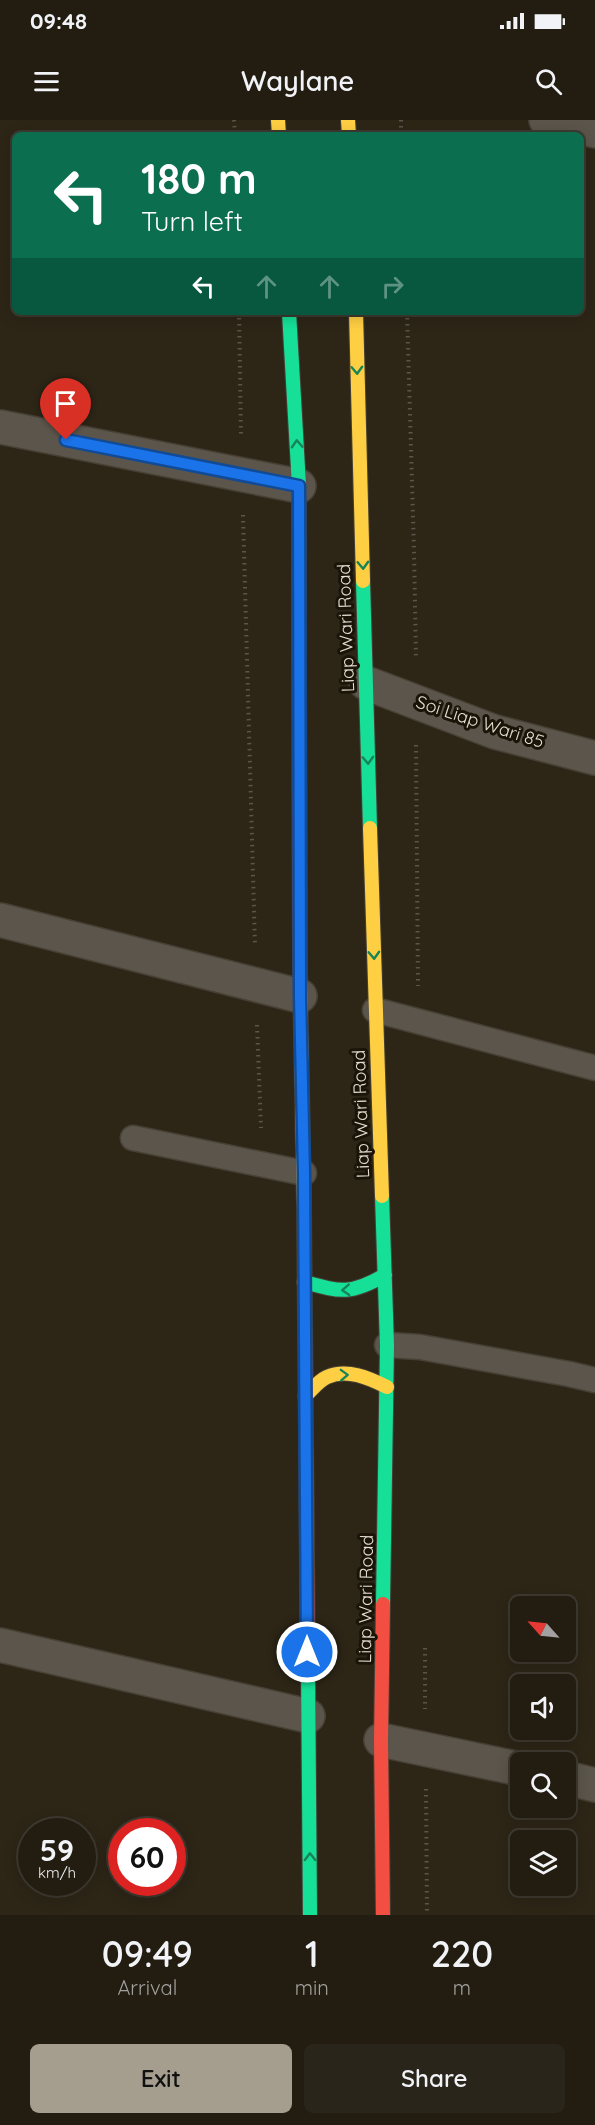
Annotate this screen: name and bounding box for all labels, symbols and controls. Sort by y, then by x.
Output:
text: 09:48 [30,7,87,35]
text: Waylane [241,64,354,98]
icon: menu [30,65,63,98]
icon: search [532,65,565,98]
text: 180 m [141,152,257,205]
icon: left [42,156,120,234]
text: Turn left [141,204,243,238]
icon: left [187,270,220,303]
icon: ahead [250,270,283,303]
icon: ahead [313,270,346,303]
icon: right [376,270,409,303]
one-way arrow [351,366,364,375]
pin [40,378,91,440]
icon: arrive [49,387,82,420]
one-way arrow [290,439,303,448]
one-way arrow [356,561,369,570]
street label: Liap Wari Road [332,563,359,693]
street label: Soi Liap Wari 85 [413,690,547,753]
one-way arrow [362,756,374,765]
one-way arrow [367,951,380,960]
street label: Liap Wari Road [347,1049,374,1179]
one-way arrow [341,1283,350,1296]
one-way arrow [340,1369,349,1382]
street label: Liap Wari Road [353,1534,378,1664]
north arrow [510,1596,576,1662]
map controls [510,1596,576,1896]
position arrow [275,1620,339,1684]
button: sound [510,1674,576,1740]
button: search [510,1752,576,1818]
speed limit sign: 60 [108,1818,186,1896]
button: layers [510,1830,576,1896]
text: 59 [40,1831,74,1869]
one-way arrow [303,1852,316,1861]
text: km/h [38,1863,76,1882]
text: 09:49 [102,1931,193,1976]
text: 1 [305,1931,319,1976]
text: 220 [431,1931,493,1976]
text: Arrival [117,1975,177,2000]
text: min [295,1975,329,2000]
text: m [453,1975,471,2000]
button: Exit [30,2044,292,2113]
button: Share [304,2044,565,2113]

